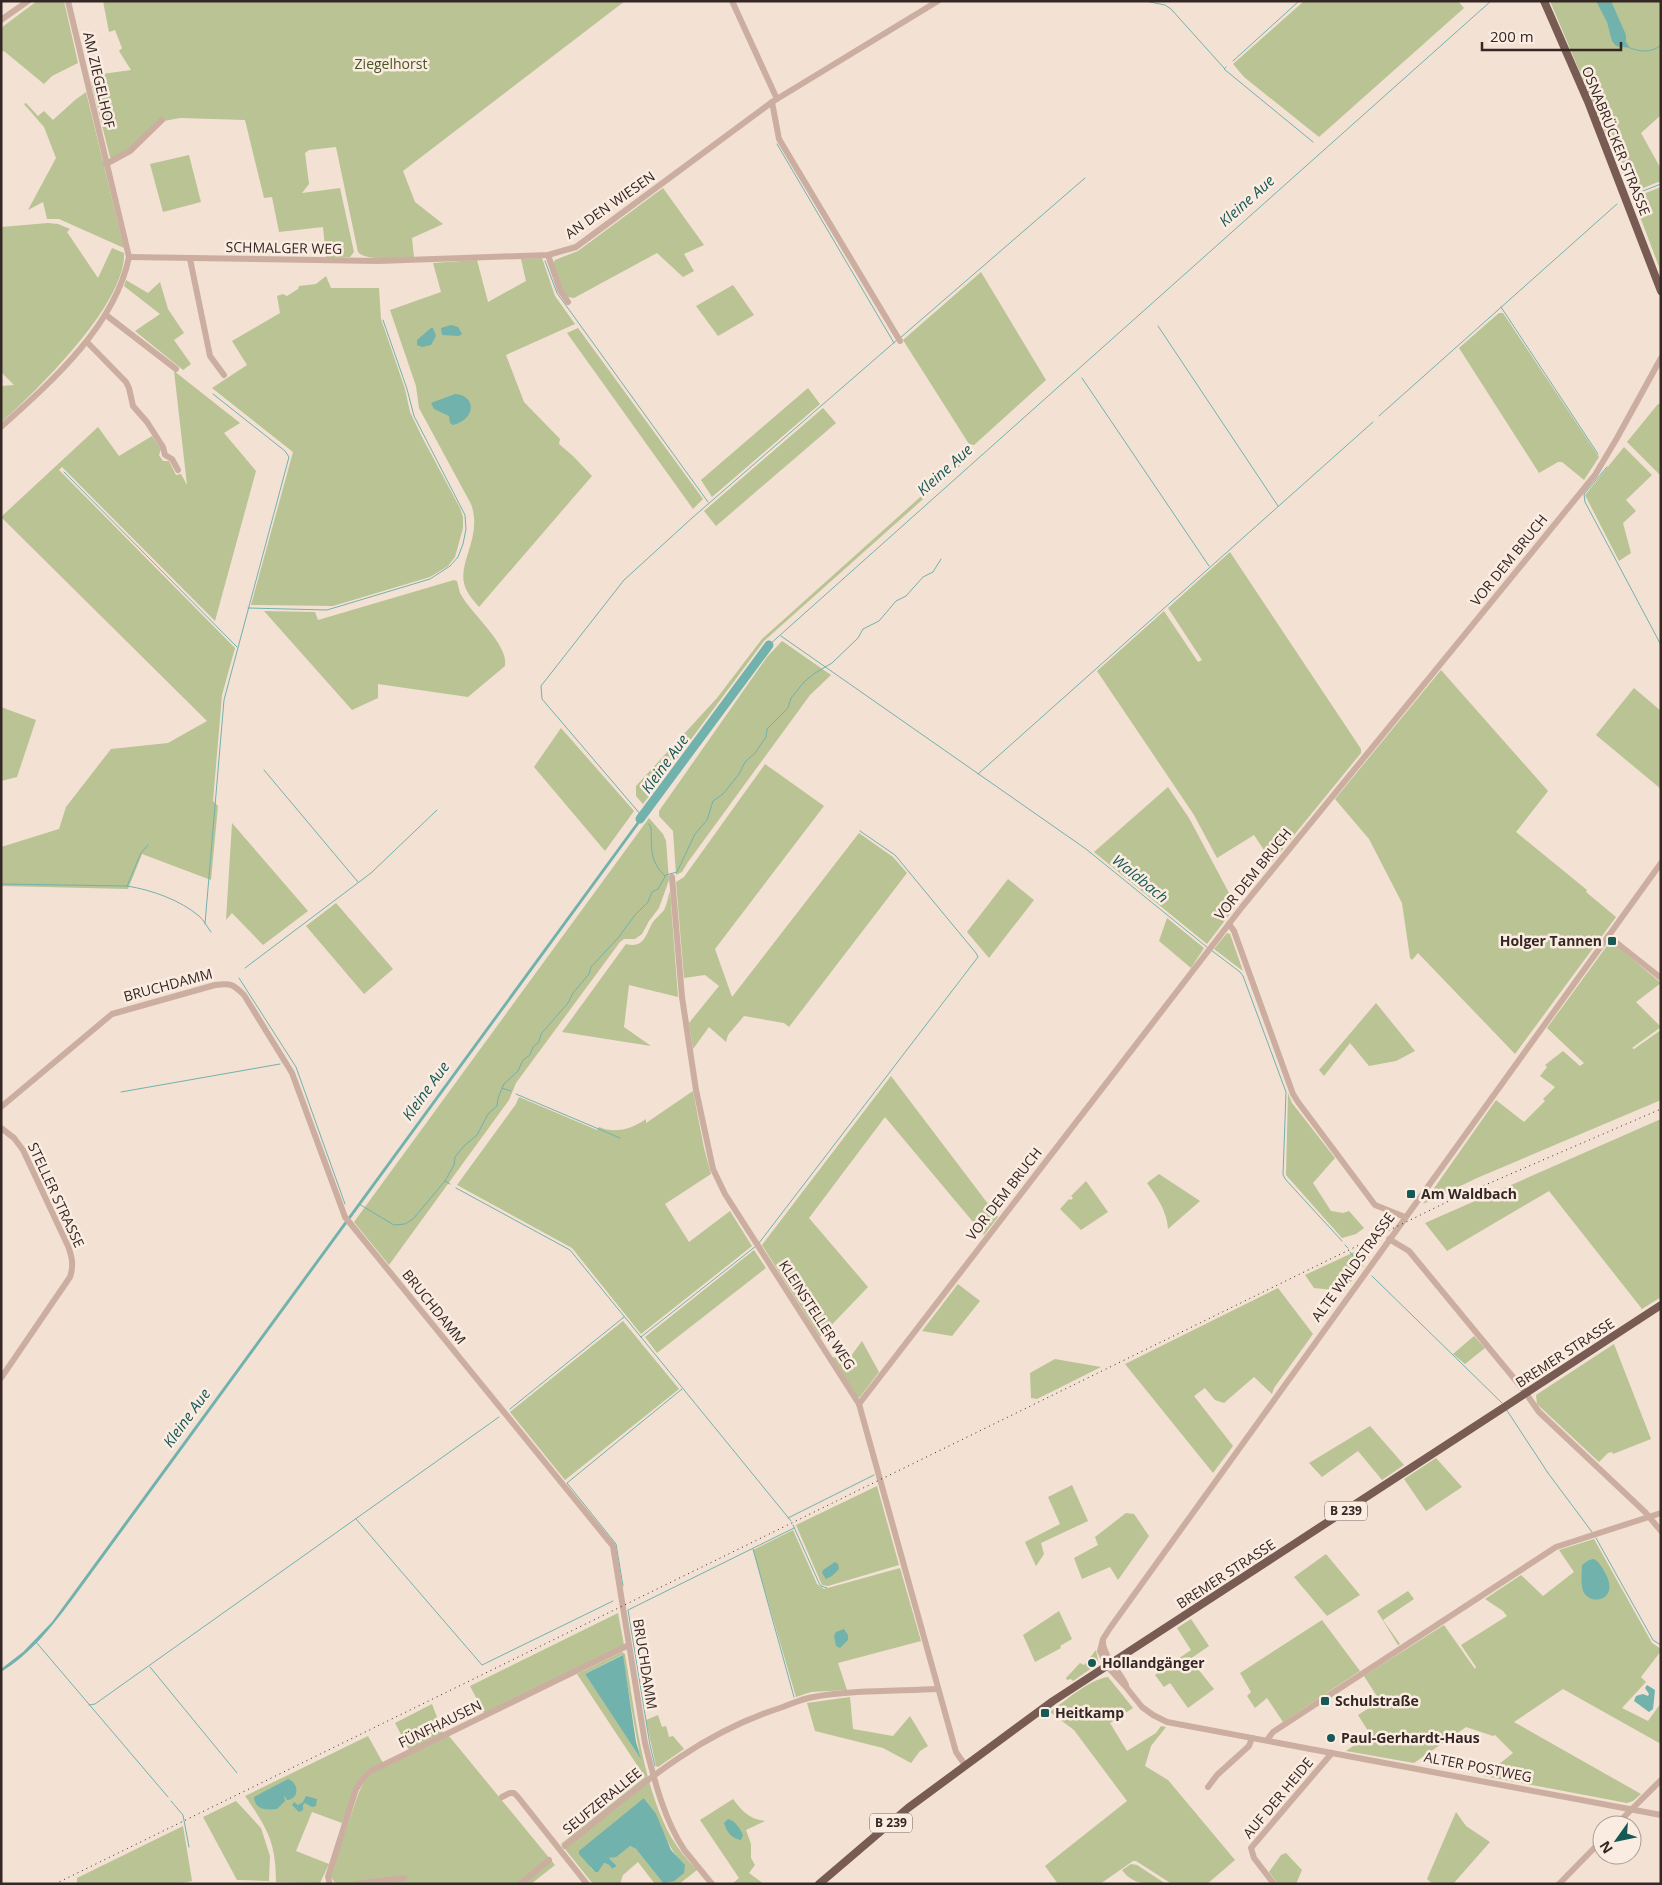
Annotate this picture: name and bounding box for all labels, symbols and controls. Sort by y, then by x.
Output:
scale bar [1482,20,1621,52]
text: 200 m [1490,26,1534,46]
street label: AM ZIEGELHOF [79,30,120,130]
park label: Ziegelhorst [355,54,427,73]
street label: OSNABRÜCKER STRASSE [1578,63,1655,218]
street label: AN DEN WIESEN [561,166,658,243]
water label: Kleine Aue [1214,170,1279,230]
street label: SCHMALGER WEG [226,237,343,258]
water label: Kleine Aue [912,439,977,499]
street label: VOR DEM BRUCH [1466,510,1551,609]
water label: Kleine Aue [636,730,693,797]
street label: VOR DEM BRUCH [1210,824,1295,923]
water label: Waldbach [1109,850,1173,907]
place label: Holger Tannen [1500,931,1602,950]
marker: Holger Tannen [1606,935,1618,947]
street label: BRUCHDAMM [121,964,214,1005]
water label: Kleine Aue [397,1057,454,1124]
street label: STELLER STRASSE [24,1139,89,1250]
street label: VOR DEM BRUCH [961,1143,1046,1244]
place label: Am Waldbach [1421,1184,1517,1203]
marker: Am Waldbach [1405,1188,1417,1200]
street label: ALTE WALDSTRASSE [1307,1208,1399,1325]
street label: KLEINSTELLER WEG [775,1256,860,1373]
street label: BRUCHDAMM [398,1265,470,1348]
street label: BREMER STRASSE [1512,1314,1618,1392]
water label: Kleine Aue [158,1384,215,1451]
road number: B 239 [1325,1502,1367,1520]
street label: BREMER STRASSE [1173,1535,1279,1613]
street label: BRUCHDAMM [629,1617,662,1710]
place label: Hollandgänger [1102,1653,1205,1672]
marker: Hollandgänger [1086,1657,1098,1669]
place label: Schulstraße [1335,1691,1419,1710]
street label: FÜNFHAUSEN [395,1695,485,1752]
marker: Schulstraße [1319,1695,1331,1707]
place label: Heitkamp [1055,1703,1124,1722]
marker: Heitkamp [1039,1707,1051,1719]
place label: Paul-Gerhardt-Haus [1341,1728,1480,1747]
marker: Paul-Gerhardt-Haus [1325,1732,1337,1744]
street label: ALTER POSTWEG [1423,1747,1534,1786]
street label: AUF DER HEIDE [1238,1753,1317,1842]
street label: SEUFZERALLEE [558,1763,645,1838]
road number: B 239 [870,1814,912,1832]
north arrow [1592,1815,1642,1865]
text: N [1595,1837,1617,1857]

